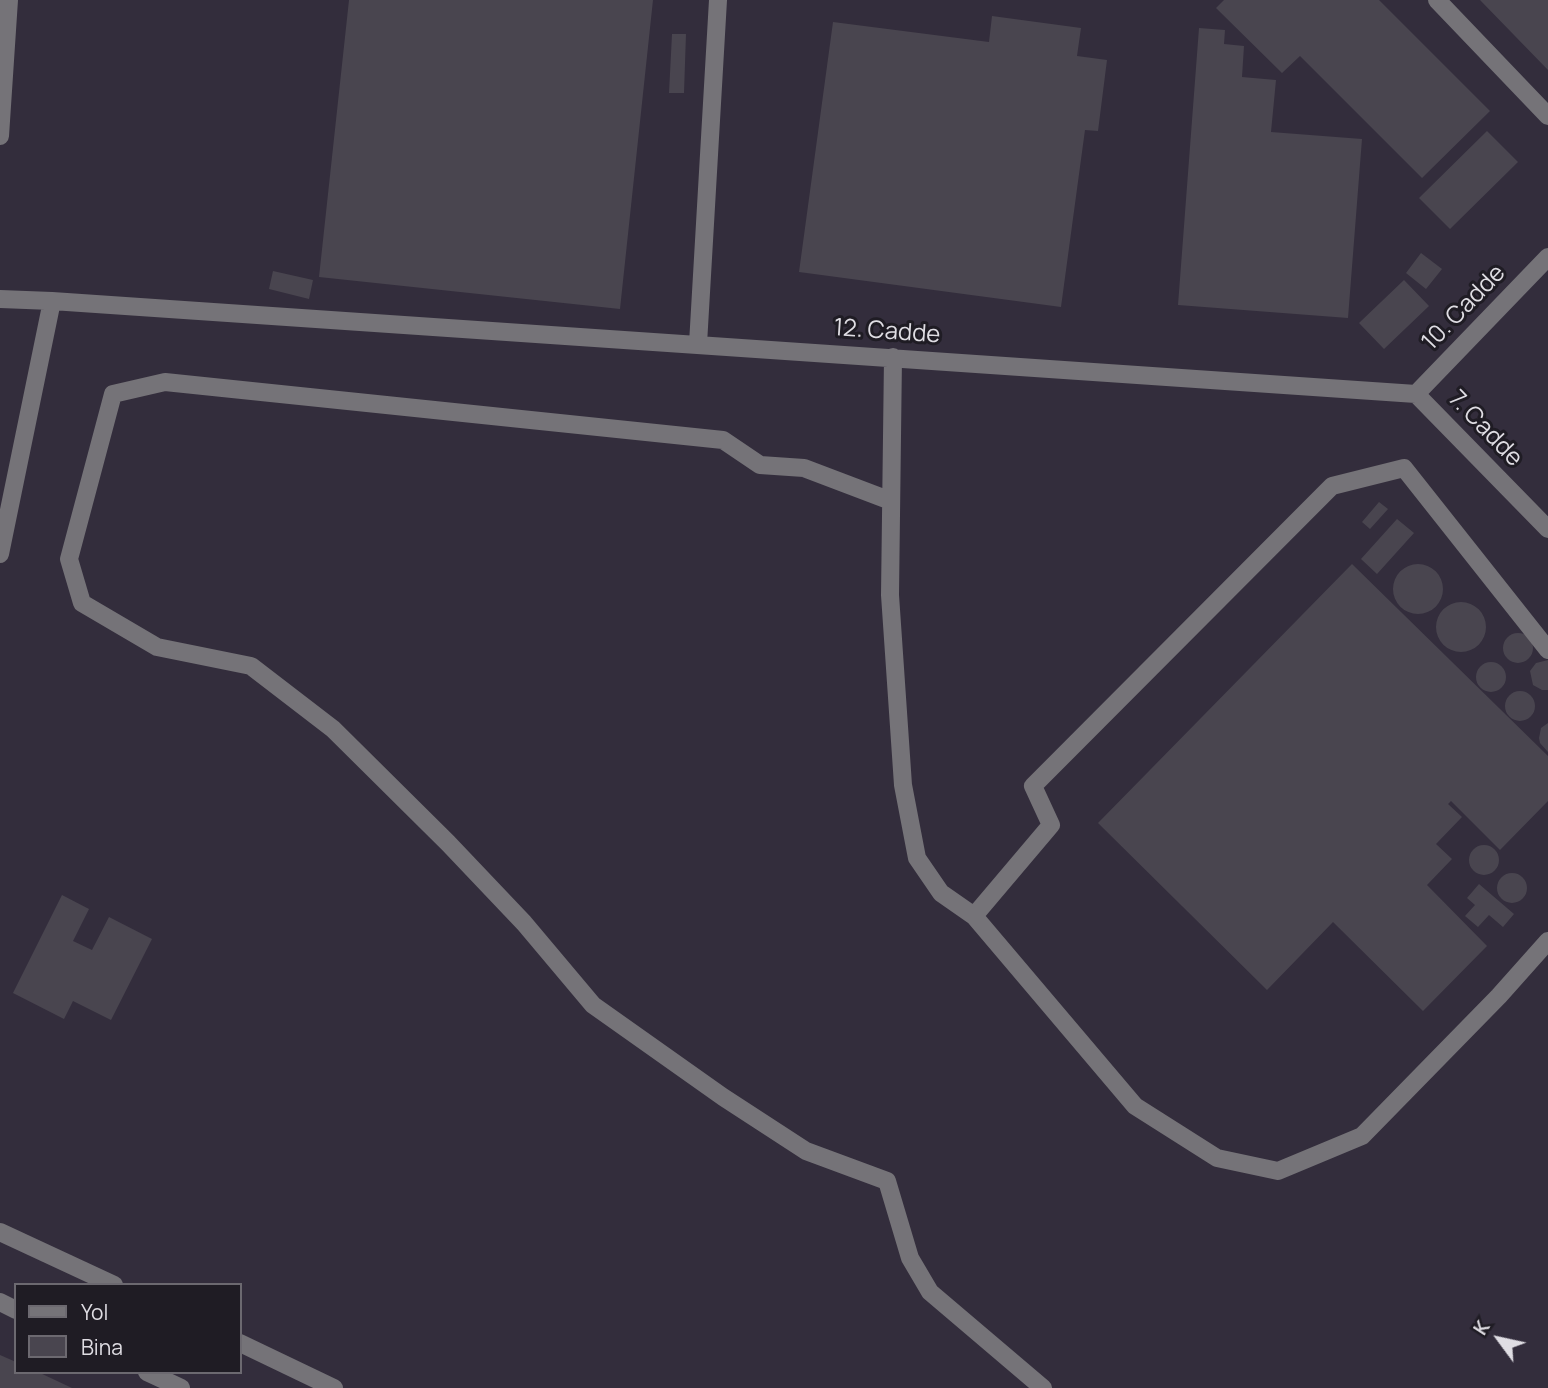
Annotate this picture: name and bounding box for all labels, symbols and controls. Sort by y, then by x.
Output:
street label: 10. Cadde [1416,259,1512,357]
street label: 12. Cadde [833,314,941,350]
street label: 7. Cadde [1442,385,1528,473]
legend [14,1283,242,1374]
text: Yol [81,1298,108,1326]
north arrow [1464,1304,1534,1374]
text: K [1467,1315,1496,1340]
text: Bina [81,1333,123,1361]

